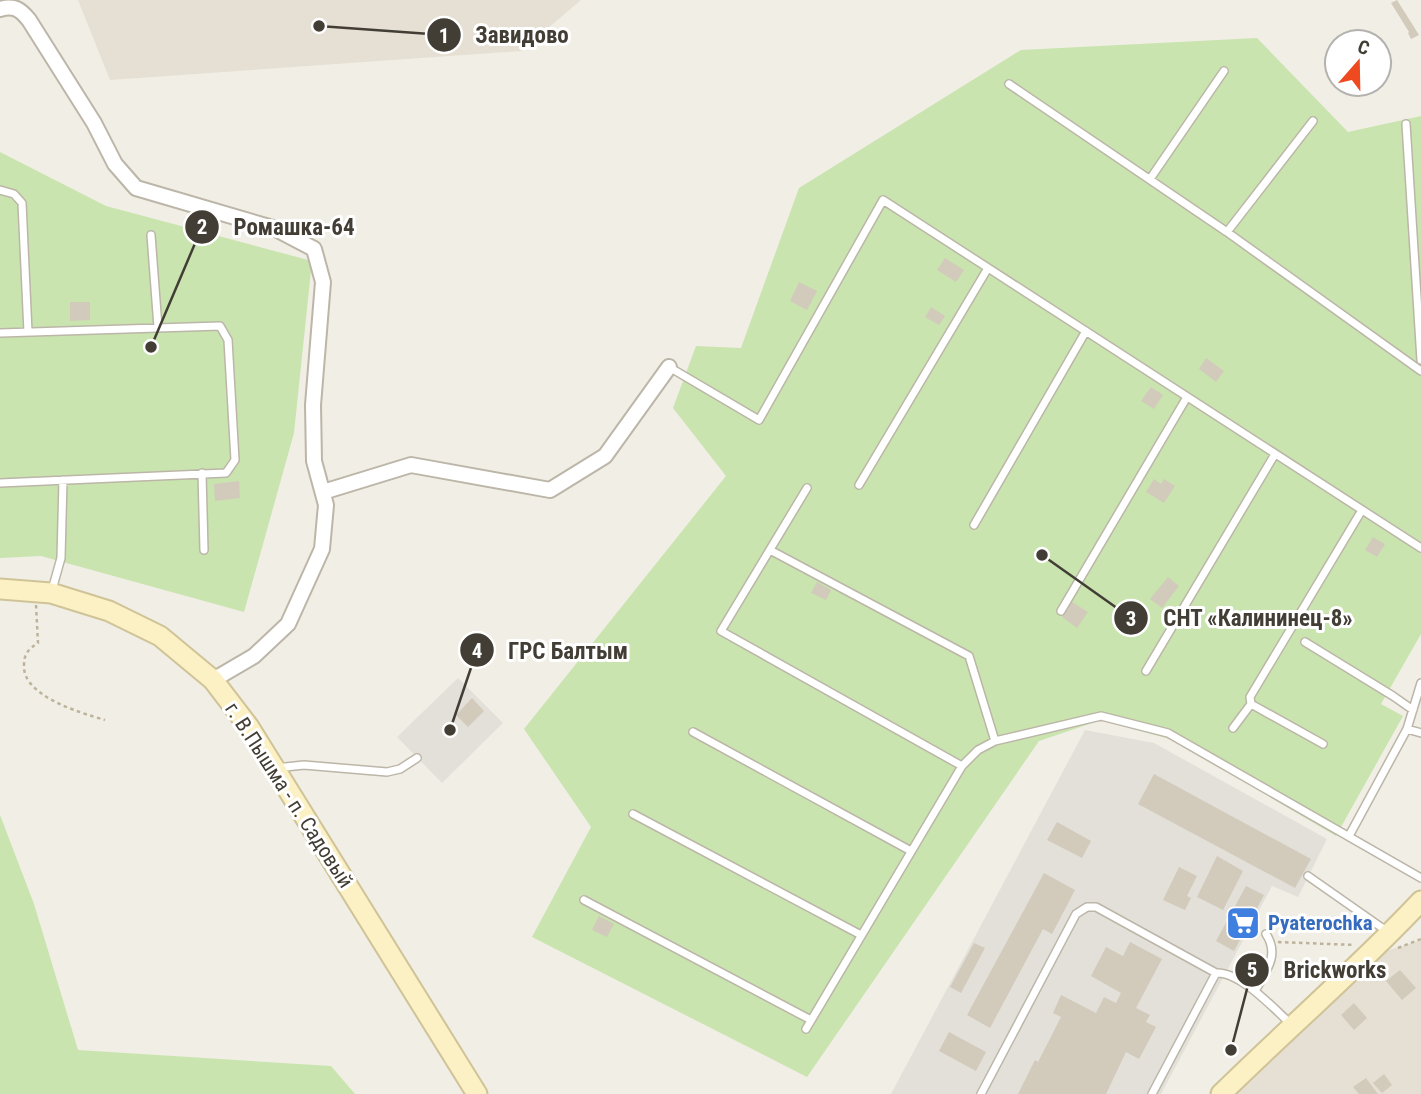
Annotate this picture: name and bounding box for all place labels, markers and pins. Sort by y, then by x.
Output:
callout: Завидово [426,13,583,57]
callout: Ромашка-64 [185,205,369,249]
callout: СНТ «Калининец-8» [1114,596,1367,640]
callout: ГРС Балтым [459,628,642,672]
supermarket icon: Pyaterochka [1224,904,1262,942]
place label: Pyaterochka [1268,911,1373,935]
callout: Brickworks [1234,948,1400,992]

